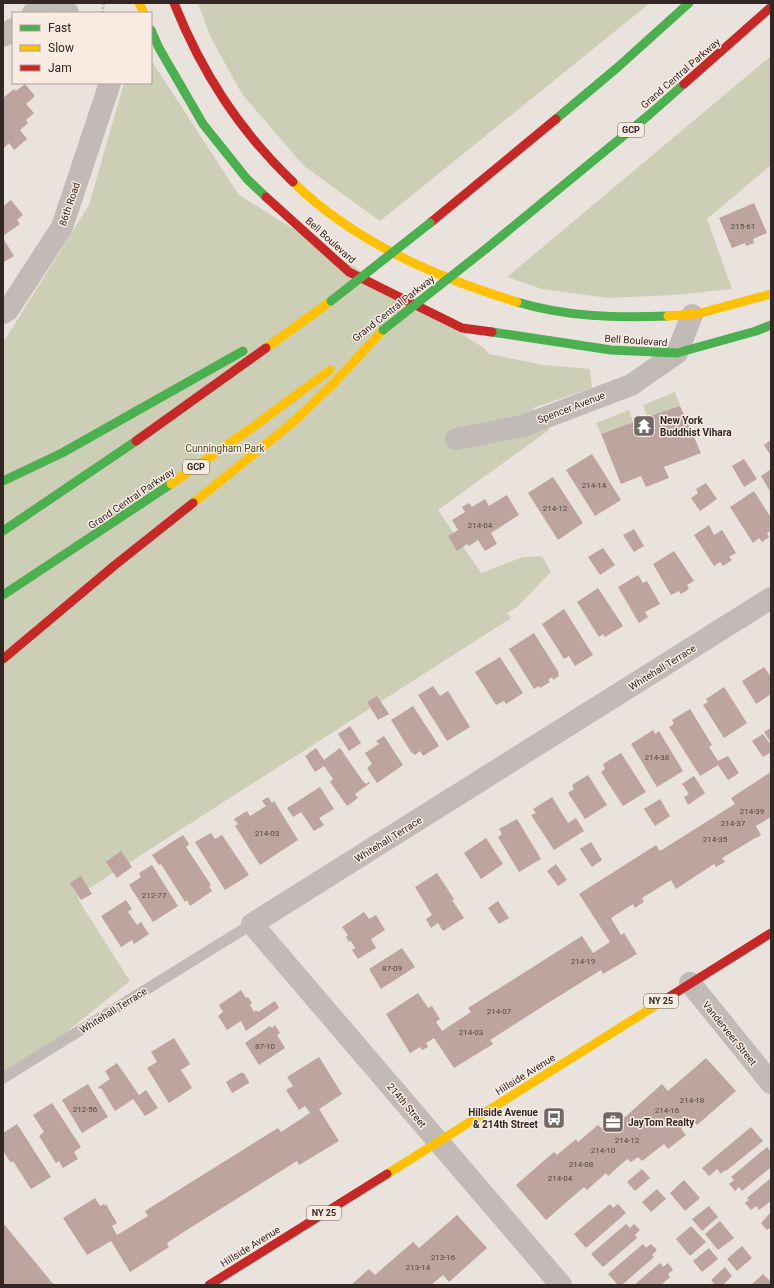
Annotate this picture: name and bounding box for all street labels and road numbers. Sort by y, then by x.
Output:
street label: Grand Central Parkway [639,36,722,111]
road number: GCP [618,123,644,137]
street label: 86th Road [57,181,82,227]
street label: Bell Boulevard [304,215,358,266]
street label: Grand Central Parkway [350,273,437,344]
street label: Bell Boulevard [604,333,668,348]
street label: Spencer Avenue [536,390,607,425]
road number: GCP [183,460,209,474]
street label: Grand Central Parkway [86,465,176,531]
street label: Whitehall Terrace [627,642,698,692]
street label: Whitehall Terrace [353,814,424,864]
street label: Whitehall Terrace [78,985,149,1035]
road number: NY 25 [644,994,678,1008]
street label: Vanderveer Street [700,999,759,1068]
street label: Hillside Avenue [493,1052,557,1097]
street label: 214th Street [385,1081,428,1130]
road number: NY 25 [307,1206,341,1220]
street label: Hillside Avenue [218,1224,282,1269]

